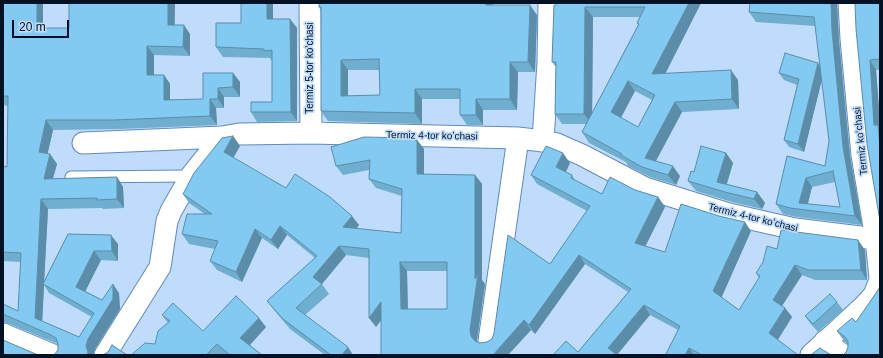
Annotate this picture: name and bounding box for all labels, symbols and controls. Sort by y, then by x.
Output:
scale bar [14,12,71,38]
text: 20 m [19,20,46,34]
street label: Termiz 5-tor koʼchasi [304,22,316,114]
street label: Termiz koʻchasi [851,106,871,176]
street label: Termiz 4-tor koʼchasi [386,129,478,143]
street label: Termiz 4-tor koʼchasi [707,201,799,235]

